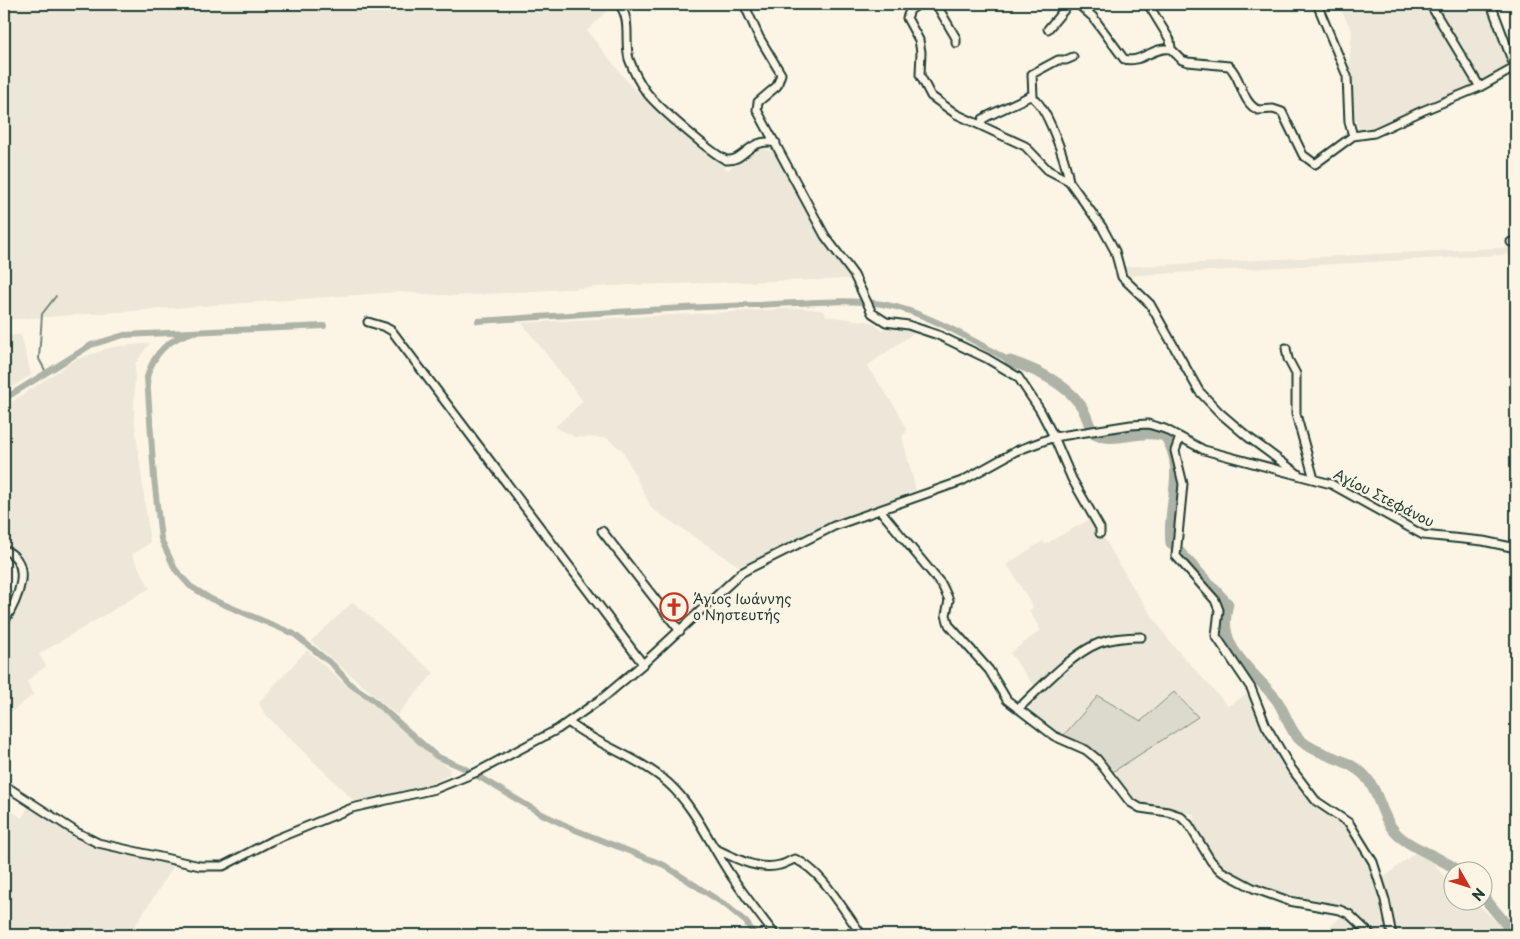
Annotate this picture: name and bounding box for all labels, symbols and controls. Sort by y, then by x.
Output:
street label: Αγίου Στεφάνου [1330,463,1438,532]
place label: Άγιος Ιωάννης ο Νηστευτής [693,588,791,625]
church icon: Άγιος Ιωάννης ο Νηστευτής [659,592,689,622]
north arrow [1442,862,1492,912]
text: N [1467,884,1490,905]

